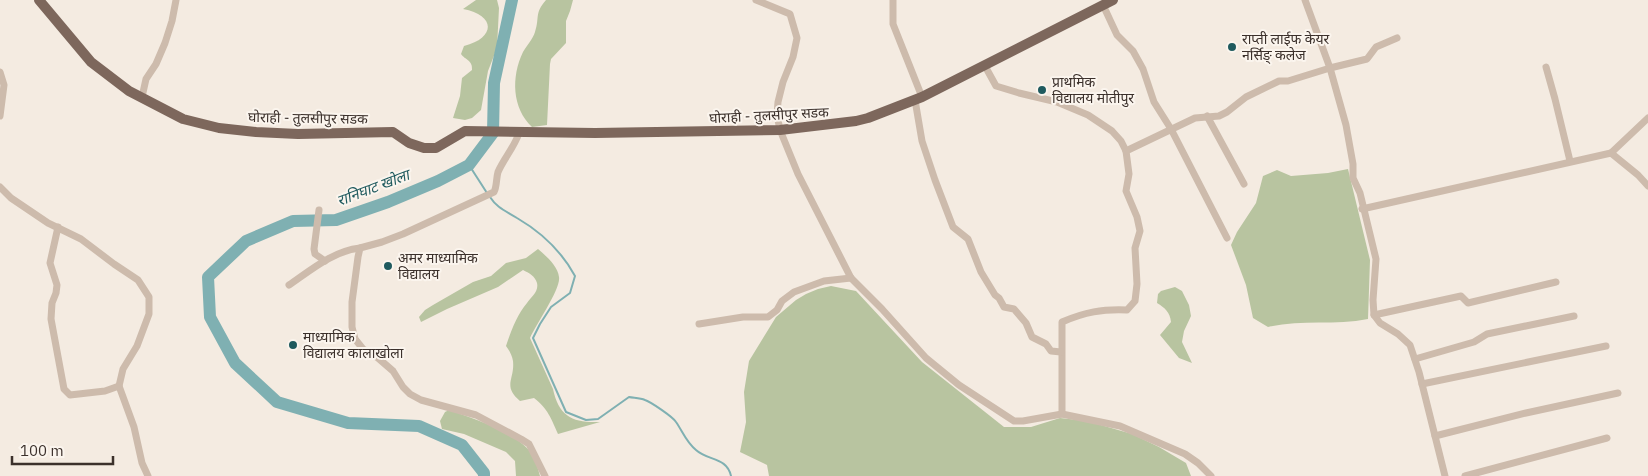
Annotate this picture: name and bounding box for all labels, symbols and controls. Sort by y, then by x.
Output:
place label: राप्ती लाईफ केयर नर्सिङ् कलेज [1242,30,1330,65]
marker: राप्ती लाईफ केयर नर्सिङ् कलेज [1226,41,1238,53]
place label: प्राथमिक विद्यालय मोतीपुर [1052,73,1134,108]
marker: प्राथमिक विद्यालय मोतीपुर [1036,84,1048,96]
street label: घोराही - तुलसीपुर सडक [709,103,830,128]
street label: घोराही - तुलसीपुर सडक [248,108,368,129]
water label: रानिघाट खोला [334,164,415,210]
place label: अमर माध्यामिक विद्यालय [398,249,478,283]
marker: अमर माध्यामिक विद्यालय [382,260,394,272]
place label: माध्यामिक विद्यालय कालाखोला [303,328,404,362]
marker: माध्यामिक विद्यालय कालाखोला [287,339,299,351]
scale bar [12,434,114,466]
text: 100 m [20,441,64,460]

